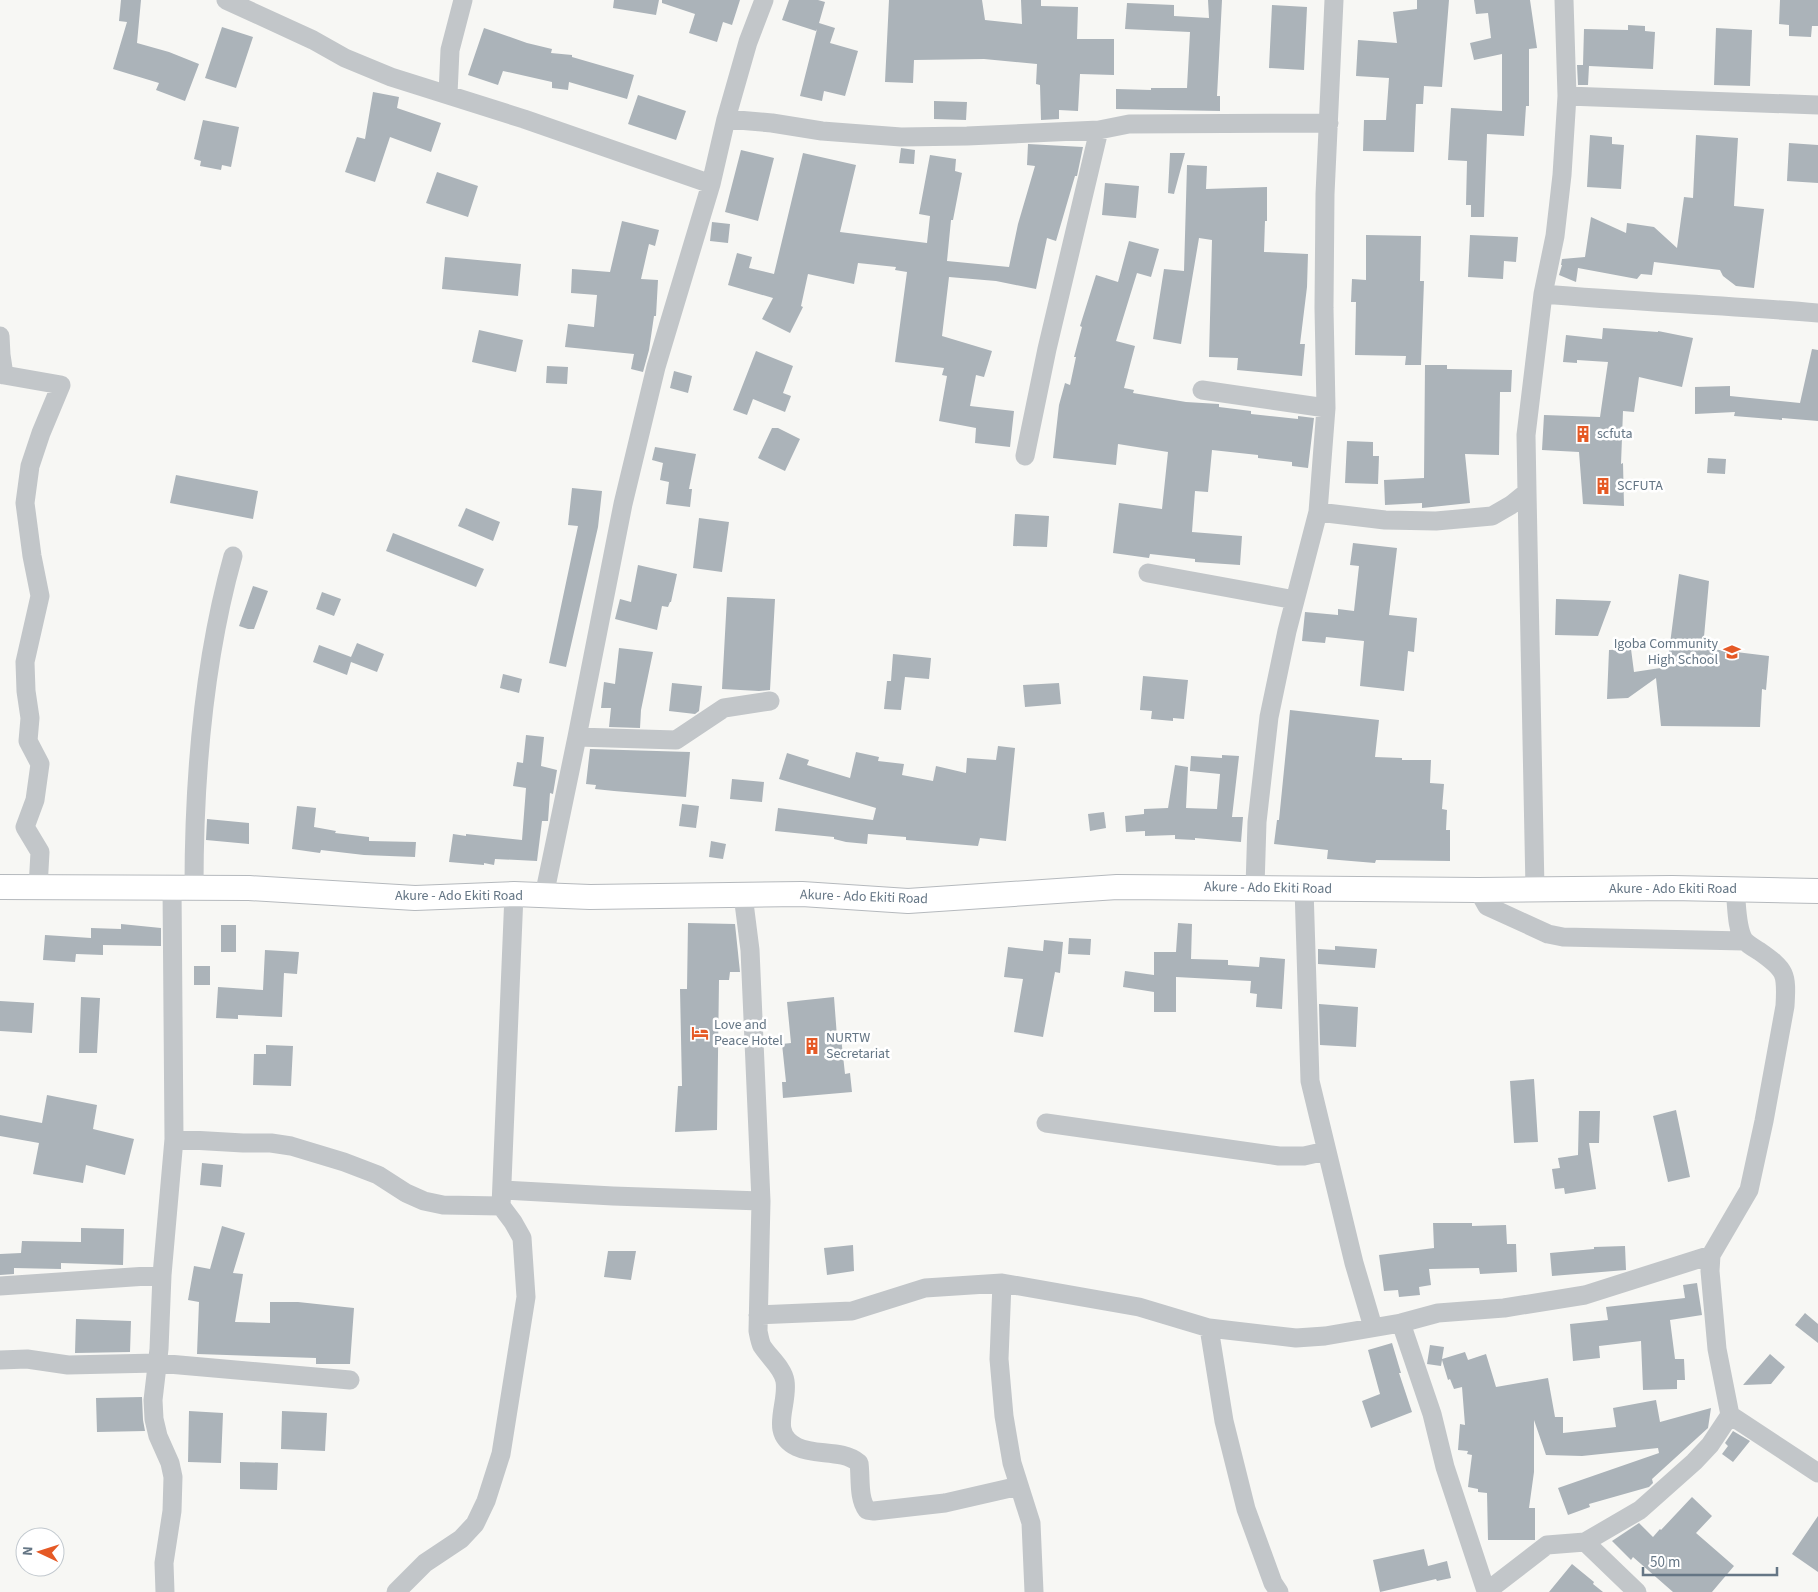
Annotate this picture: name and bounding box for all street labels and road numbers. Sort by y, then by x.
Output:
street label: Akure - Ado Ekiti Road [1204,877,1332,899]
street label: Akure - Ado Ekiti Road [1609,879,1737,899]
street label: Akure - Ado Ekiti Road [800,885,928,909]
street label: Akure - Ado Ekiti Road [395,886,523,906]

